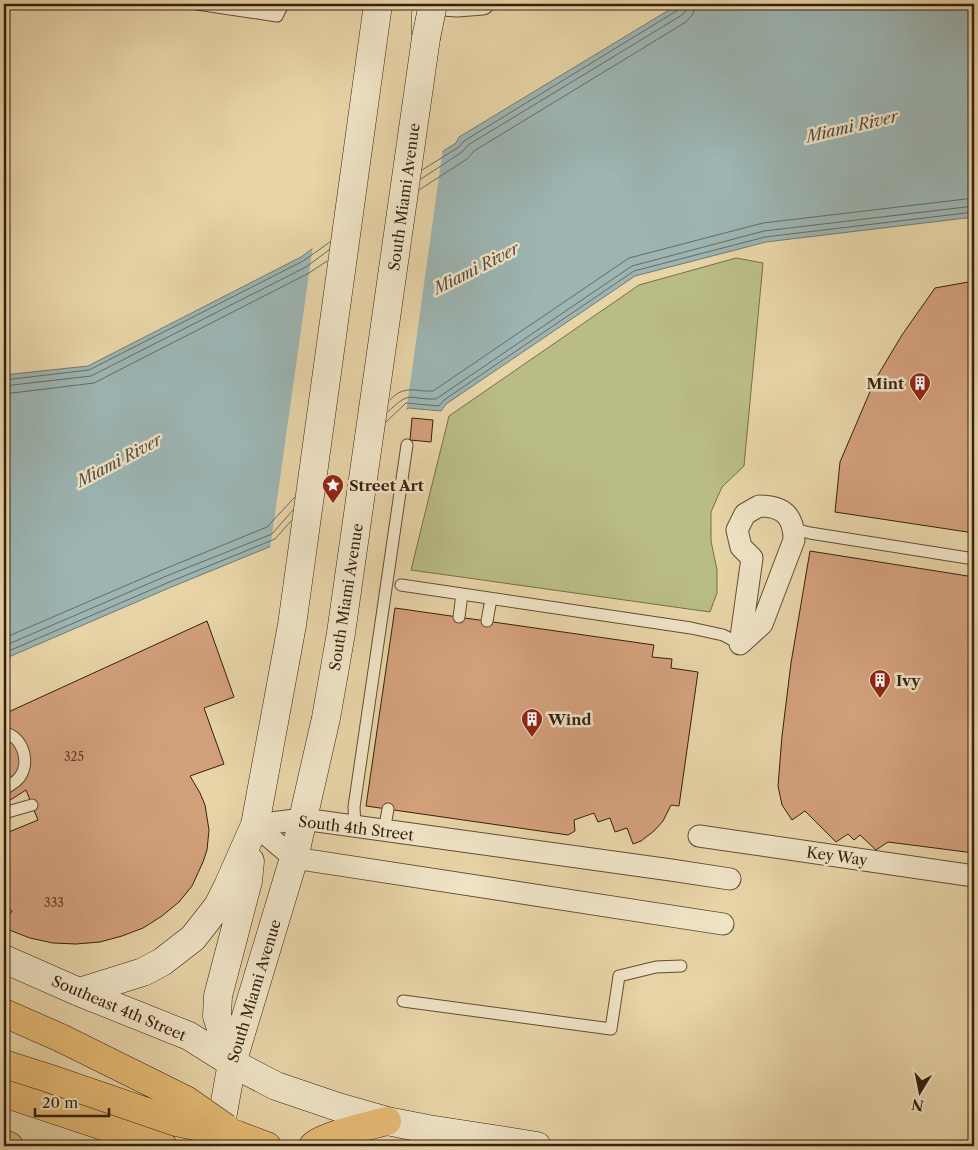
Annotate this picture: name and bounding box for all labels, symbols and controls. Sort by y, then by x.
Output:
water label: Miami River [802,105,901,147]
street label: South Miami Avenue [384,122,424,272]
water label: Miami River [428,237,524,299]
building icon: Mint [908,371,932,402]
place label: Mint [866,374,904,393]
water label: Miami River [71,428,166,492]
place icon: Street Art [321,473,345,504]
place label: Street Art [349,476,424,495]
street label: South Miami Avenue [325,522,367,672]
building icon: Ivy [868,668,892,699]
place label: Ivy [896,671,921,690]
building icon: Wind [520,707,544,738]
place label: Wind [547,710,592,729]
house number: 325 [64,749,84,764]
street label: South 4th Street [297,812,415,845]
street label: Key Way [805,842,869,870]
house number: 333 [44,895,64,910]
street label: South Miami Avenue [223,917,285,1065]
street label: Southeast 4th Street [49,971,190,1045]
north arrow [896,1068,946,1118]
scale bar [35,1085,109,1117]
text: 20 m [42,1093,78,1112]
text: N [910,1095,925,1115]

